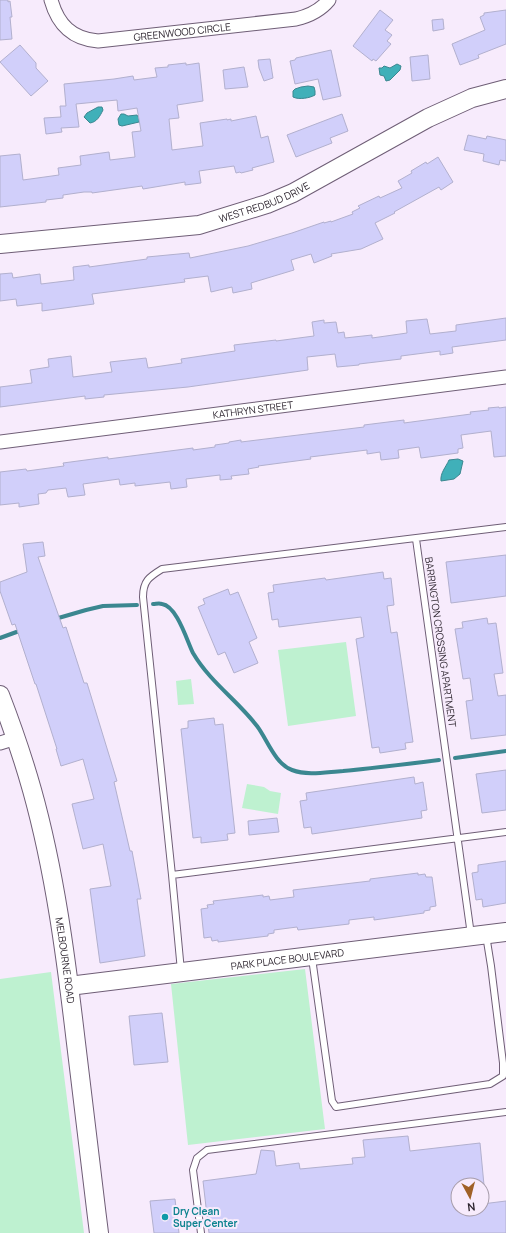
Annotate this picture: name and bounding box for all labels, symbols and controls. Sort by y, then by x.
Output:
street label: GREENWOOD CIRCLE [133,19,232,44]
street label: WEST REDBUD DRIVE [217,178,312,226]
street label: KATHRYN STREET [212,397,294,422]
street label: BARRINGTON CROSSING APARTMENT [422,556,460,728]
street label: MELBOURNE ROAD [52,916,78,1005]
street label: PARK PLACE BOULEVARD [230,945,345,973]
north arrow [450,1177,490,1217]
text: N [466,1199,476,1215]
place label: Dry Clean Super Center [173,1204,238,1230]
marker: Dry Clean Super Center [160,1212,170,1222]

